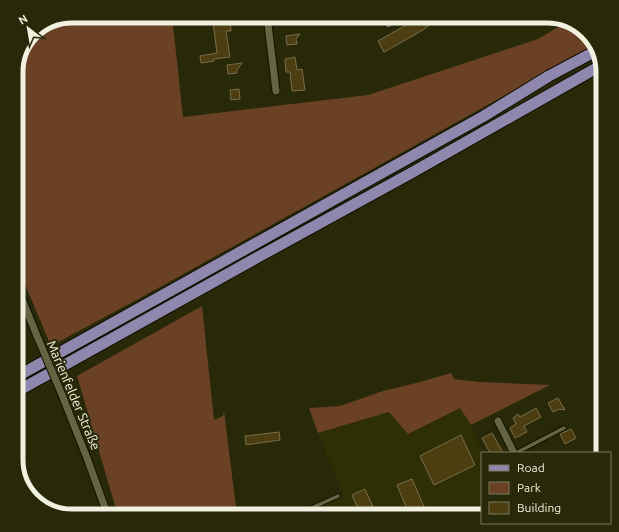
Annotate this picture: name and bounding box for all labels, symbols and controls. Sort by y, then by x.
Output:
north arrow [8,8,48,48]
text: N [16,12,29,27]
street label: Marienfelder Straße [45,338,103,452]
legend [481,452,611,524]
text: Road [517,461,545,474]
text: Park [517,481,541,494]
text: Building [517,501,561,514]

